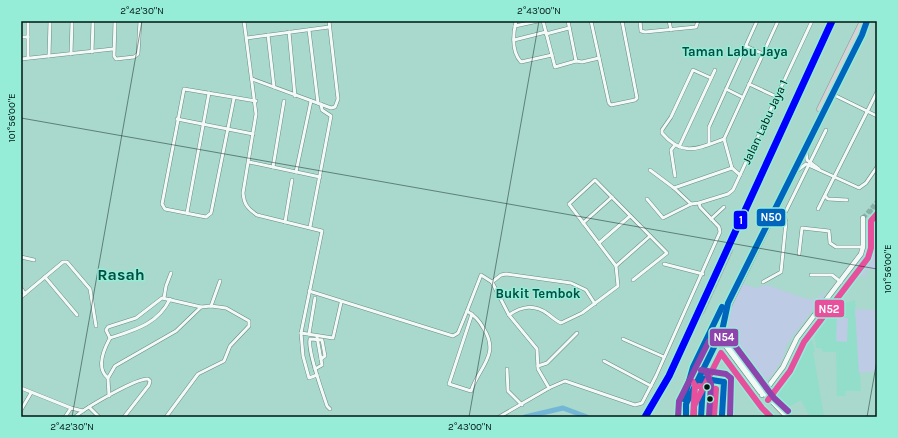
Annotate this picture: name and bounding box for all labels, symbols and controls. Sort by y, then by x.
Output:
text: 2°42'30"N [120,5,164,17]
text: 2°43'00"N [517,5,561,17]
district label: Taman Labu Jaya [682,44,788,59]
street label: Jalan Labu Jaya 1 [739,78,791,166]
text: 101°56'00"E [6,93,18,143]
line badge: N50 [756,208,786,227]
line badge: 1 [733,210,748,230]
text: N50 [760,211,782,224]
text: 1 [739,214,743,227]
text: 101°56'00"E [882,244,894,294]
district label: Rasah [97,265,145,284]
district label: Bukit Tembok [495,286,581,301]
line badge: N52 [814,299,845,318]
text: N52 [819,303,840,316]
line badge: N54 [709,328,739,347]
text: N54 [714,331,735,344]
unlabelled marker [702,382,712,392]
unlabelled marker [705,394,715,404]
text: 2°42'30"N [50,421,94,433]
text: 2°43'00"N [448,421,492,433]

